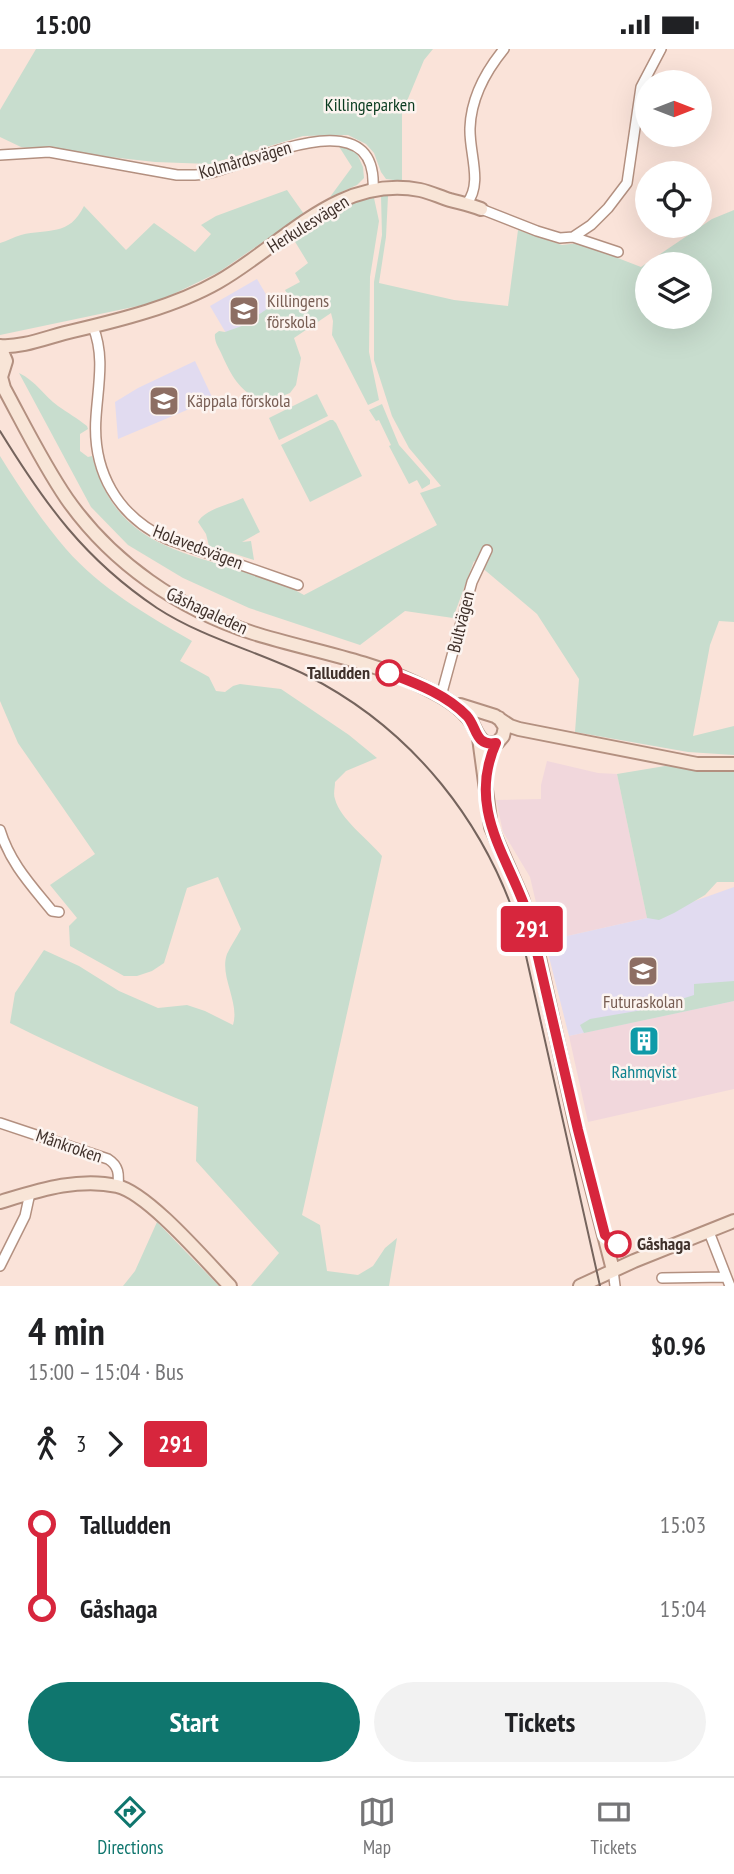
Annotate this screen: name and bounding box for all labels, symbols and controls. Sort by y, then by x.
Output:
text: 15:00 [35,8,91,41]
north arrow [635,70,712,147]
map controls [635,70,712,329]
park label: Killingeparken [325,93,415,116]
street label: Kolmårdsvägen [196,135,294,184]
button: locate [635,161,712,238]
street label: Herkulesvägen [263,189,353,258]
button: layers [635,252,712,329]
place label: Killingens förskola [267,289,329,333]
school or university icon: Killingens förskola [227,294,261,328]
school or university icon: Käppala förskola [147,384,181,418]
place label: Käppala förskola [187,389,290,412]
street label: Holavedsvägen [150,519,246,574]
street label: Gåshagaleden [163,582,251,639]
street label: Bultvägen [442,589,479,655]
marker: Talludden [376,660,402,686]
place label: Talludden [307,661,370,684]
line badge: 291 [492,906,572,952]
text: 291 [515,913,549,944]
school or university icon: Futuraskolan [626,954,660,988]
place label: Futuraskolan [603,990,683,1013]
building icon: Rahmqvist [627,1024,661,1058]
place label: Rahmqvist [611,1060,677,1083]
street label: Månkroken [33,1124,105,1168]
marker: Gåshaga [605,1231,631,1257]
place label: Gåshaga [637,1232,691,1255]
text: 4 min [28,1306,105,1355]
text: $0.96 [651,1329,706,1362]
text: 15:00 – 15:04 · Bus [28,1357,184,1386]
icon: walk [28,1425,66,1463]
icon: forward [96,1425,134,1463]
text: 291 [158,1428,193,1459]
text: 3 [76,1429,86,1458]
text: Talludden [80,1508,171,1541]
text: 15:03 [660,1510,706,1539]
text: Gåshaga [80,1592,158,1625]
text: 15:04 [660,1594,706,1623]
button: Start [28,1682,360,1762]
button: Tickets [374,1682,706,1762]
tab: Directions [97,1793,163,1859]
tab: Map [358,1793,396,1859]
tab: Tickets [591,1793,637,1859]

